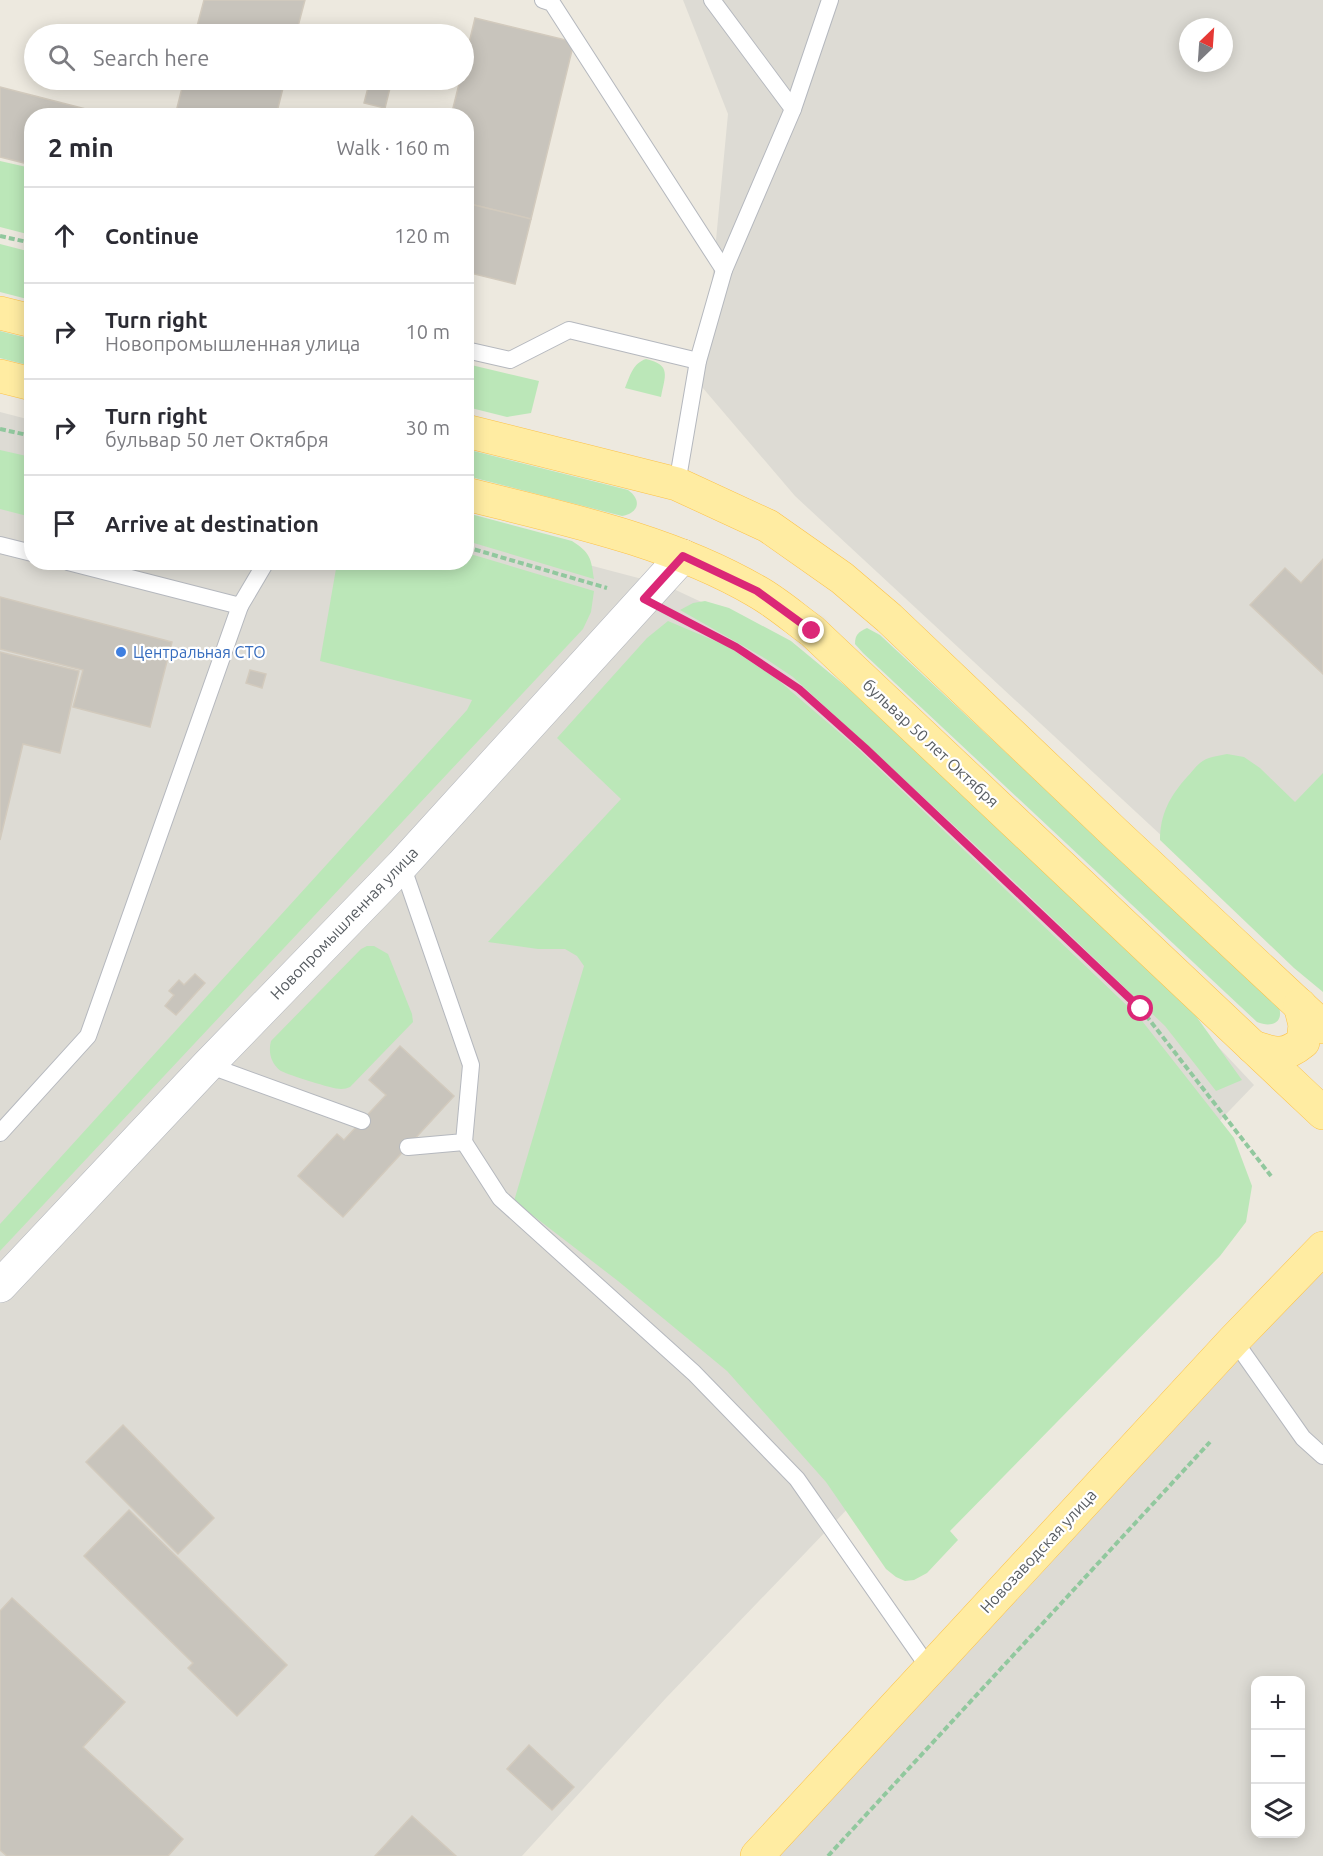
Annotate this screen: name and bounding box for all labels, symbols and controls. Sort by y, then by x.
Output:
north arrow [1179,18,1233,72]
search box [24,24,474,90]
icon: search [45,41,78,74]
text: Search here [93,45,209,70]
text: 2 min [48,133,114,162]
text: Walk · 160 m [337,136,450,159]
icon: ahead [48,219,81,252]
text: Continue [105,223,199,248]
text: 120 m [394,224,450,247]
text: Turn right [105,307,207,332]
icon: right [48,315,81,348]
text: 10 m [406,320,450,343]
text: Новопромышленная улица [105,332,360,355]
text: Turn right [105,403,207,428]
icon: right [48,411,81,444]
text: 30 m [406,416,450,439]
text: бульвар 50 лет Октября [105,428,329,451]
icon: arrive [48,507,81,540]
text: Arrive at destination [105,511,319,536]
route end [798,617,824,643]
place label: Центральная СТО [133,643,266,661]
marker: Центральная СТО [114,645,128,659]
street label: бульвар 50 лет Октября [859,675,1003,811]
street label: Новопромышленная улица [267,843,421,1003]
route start [1127,995,1153,1021]
street label: Новозаводская улица [976,1486,1100,1616]
map controls [1251,1676,1305,1838]
button: + [1251,1676,1305,1730]
button: − [1251,1730,1305,1784]
button: layers [1251,1784,1305,1838]

